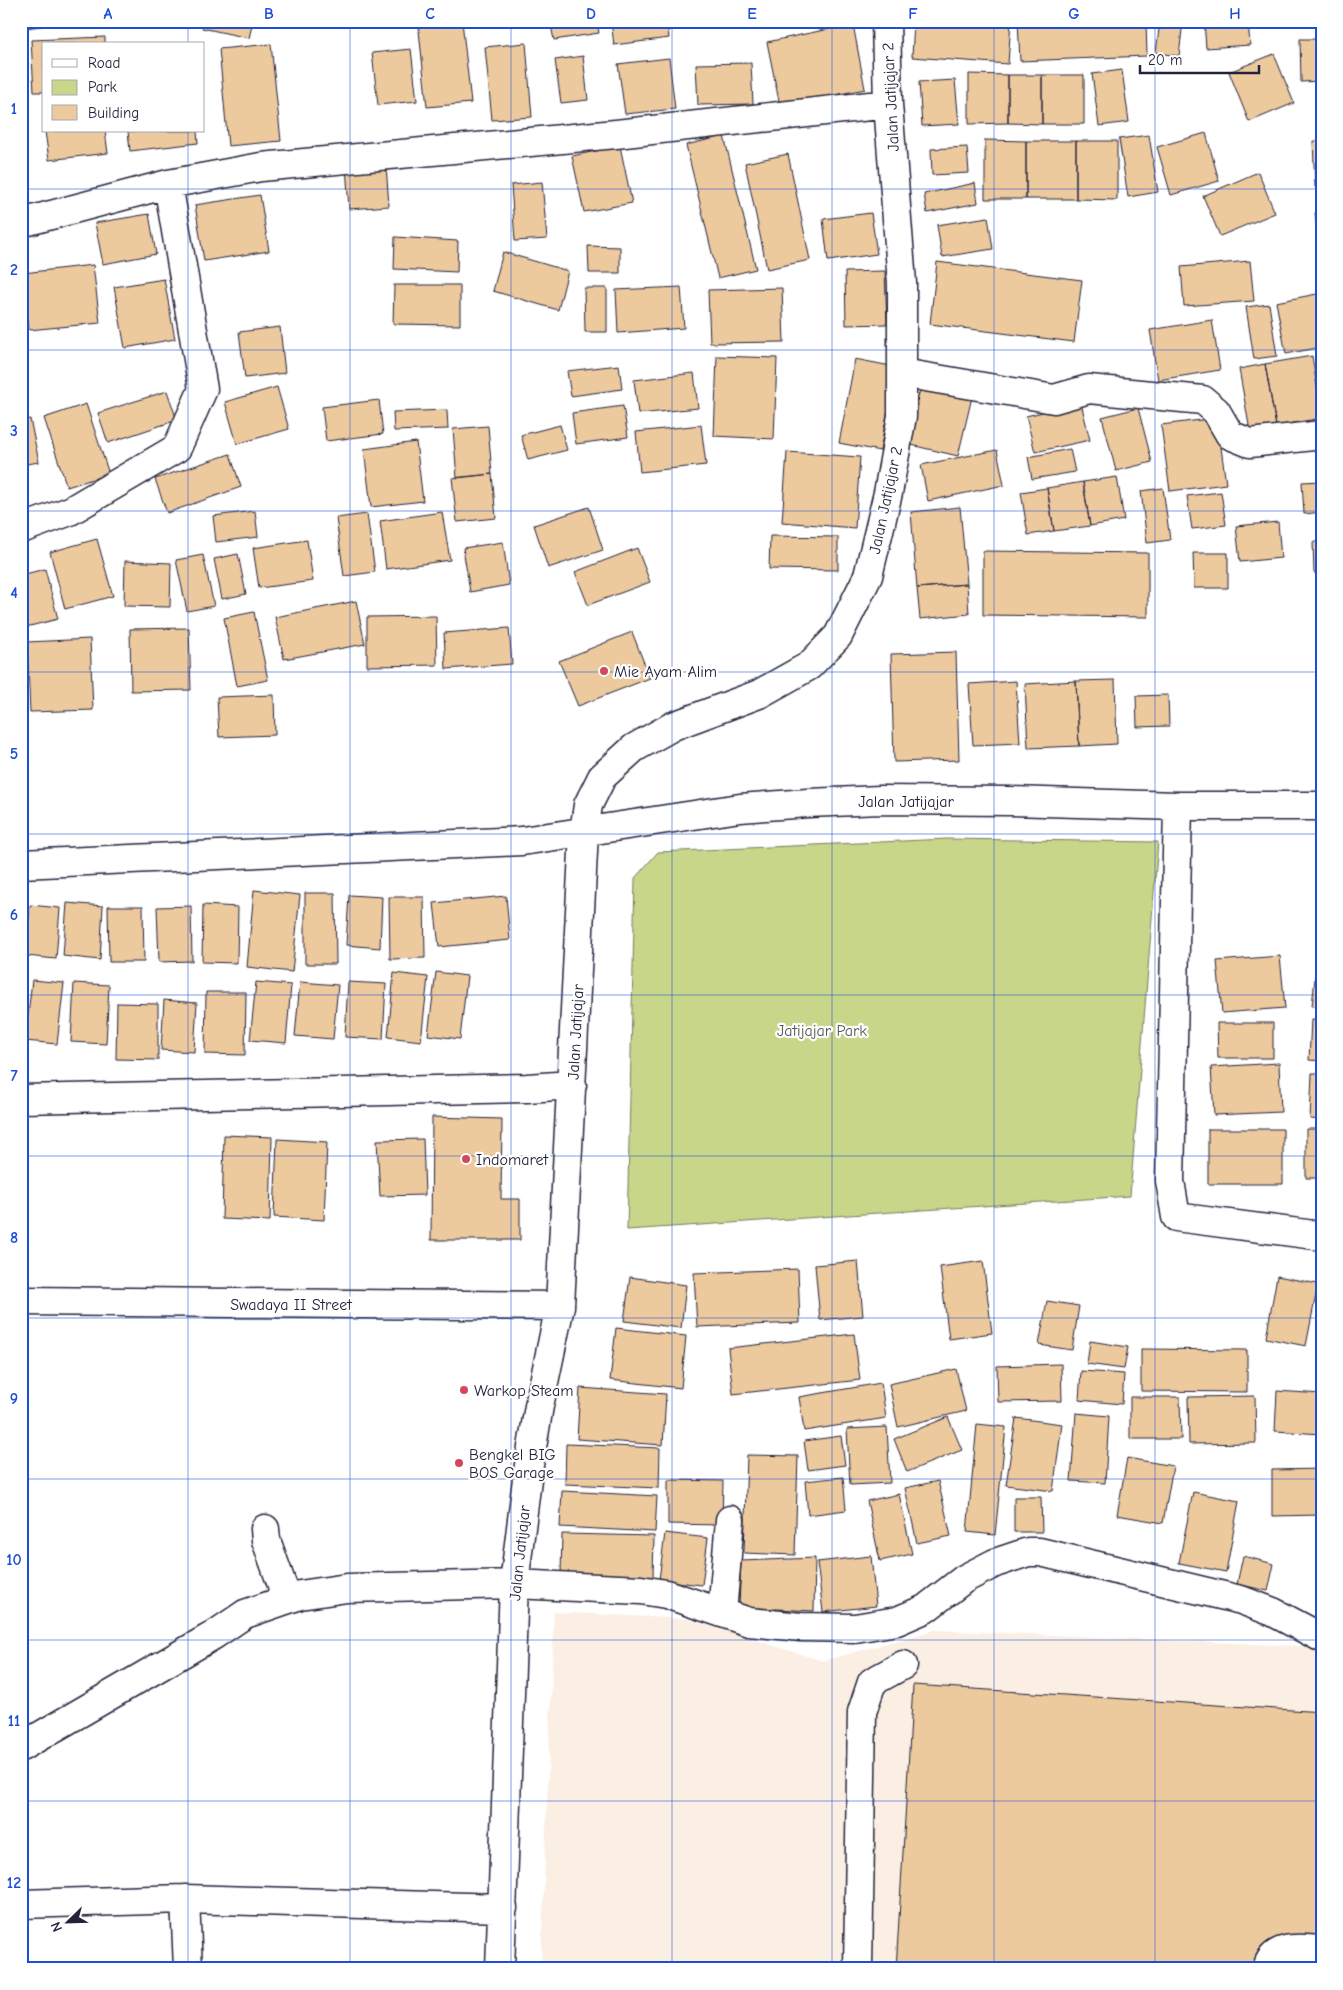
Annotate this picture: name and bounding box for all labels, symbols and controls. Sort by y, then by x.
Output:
text: A [104,5,113,23]
text: B [264,5,274,23]
text: C [425,5,435,23]
text: D [586,5,596,23]
text: E [747,5,757,23]
text: F [908,5,918,23]
text: G [1068,5,1080,23]
text: H [1229,5,1241,23]
legend [42,42,205,132]
street label: Jalan Jatijajar 2 [879,42,903,152]
scale bar [1140,42,1259,74]
text: 20 m [1148,51,1182,69]
text: Road [88,54,120,72]
text: Park [88,78,117,96]
text: 1 [11,100,17,118]
text: Building [88,104,139,122]
text: 2 [10,261,18,279]
text: 3 [10,422,18,440]
street label: Jalan Jatijajar 2 [866,445,906,556]
text: 4 [10,584,18,602]
place label: Mie Ayam Alim [614,663,717,681]
marker: Mie Ayam Alim [598,665,610,677]
text: 5 [10,745,18,763]
street label: Jalan Jatijajar [858,793,955,811]
text: 6 [10,906,18,924]
street label: Jalan Jatijajar [565,983,588,1080]
park label: Jatijajar Park [777,1022,867,1040]
text: 7 [10,1067,18,1085]
place label: Indomaret [476,1151,549,1169]
marker: Indomaret [460,1153,472,1165]
text: 8 [10,1229,18,1247]
street label: Swadaya II Street [230,1296,352,1314]
place label: Warkop Steam [474,1382,574,1400]
marker: Warkop Steam [458,1384,470,1396]
text: 9 [10,1390,18,1408]
place label: Bengkel BIG BOS Garage [469,1446,556,1482]
marker: Bengkel BIG BOS Garage [453,1457,465,1469]
street label: Jalan Jatijajar [506,1504,534,1602]
text: 10 [6,1551,22,1569]
text: 11 [8,1712,20,1730]
text: 12 [7,1874,21,1892]
north arrow [42,1898,92,1948]
text: N [47,1919,66,1934]

